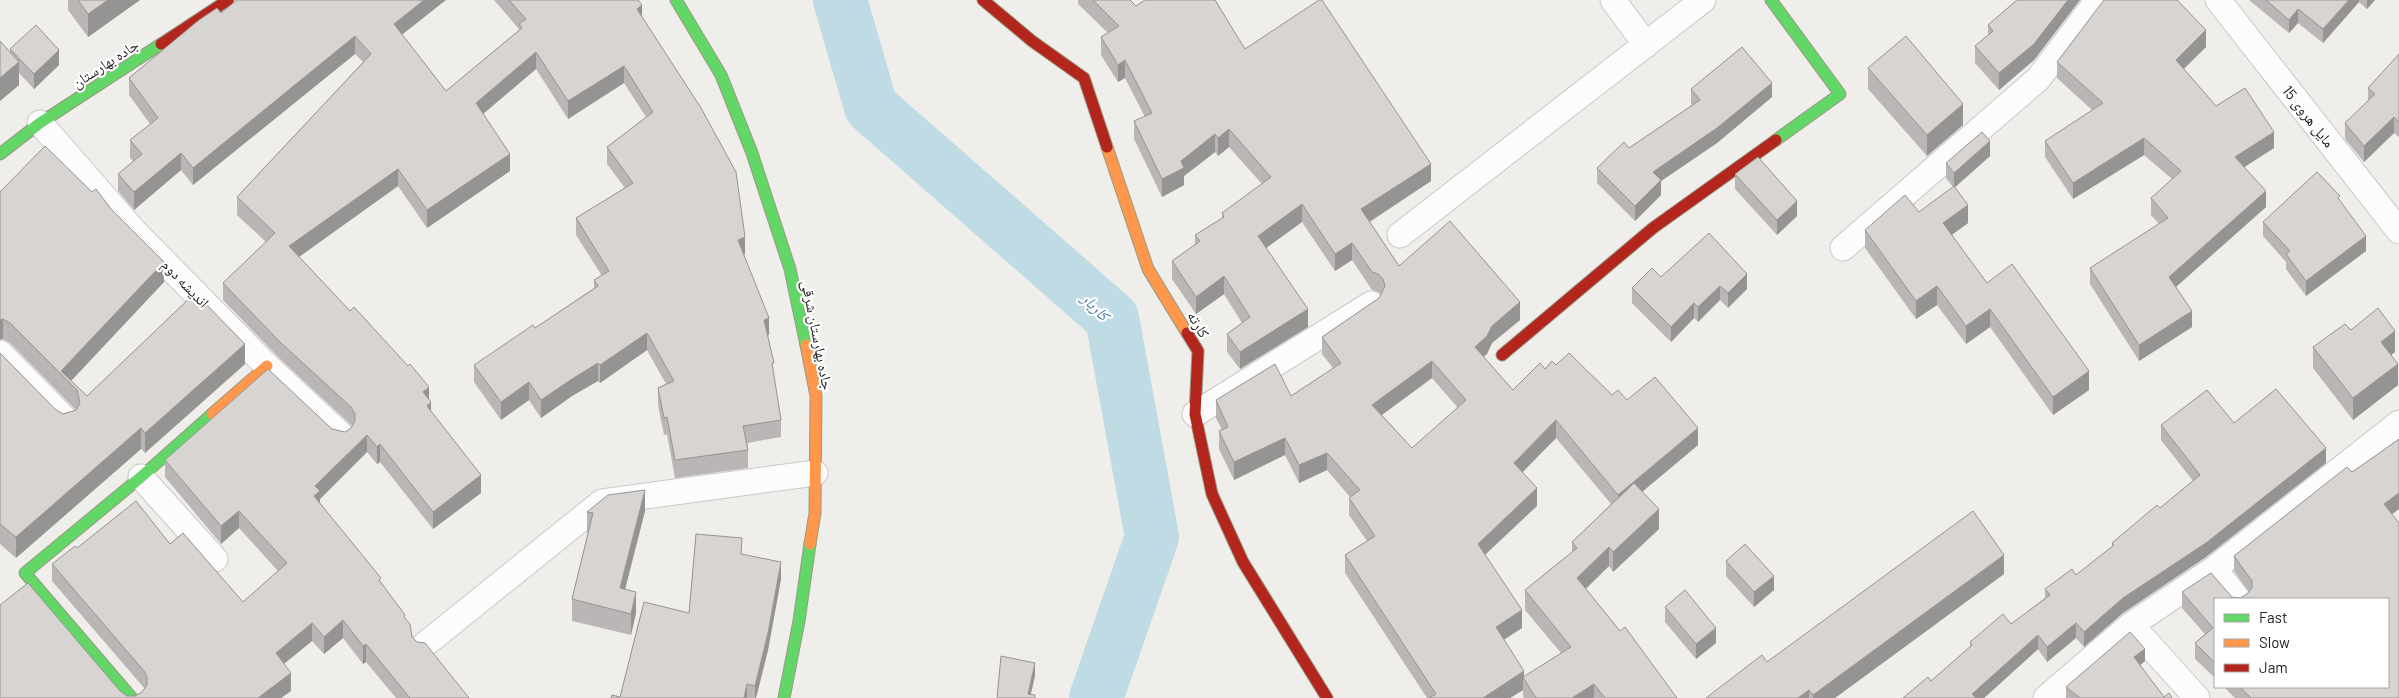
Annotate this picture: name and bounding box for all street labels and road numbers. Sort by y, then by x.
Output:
street label: جاده بهارستان [68,35,143,93]
street label: مایل هروی 15 [2278,81,2339,152]
street label: اندیشه دوم [157,255,213,312]
street label: جاده بهارستان شرقی [797,279,838,392]
street label: کارته [1183,307,1214,341]

